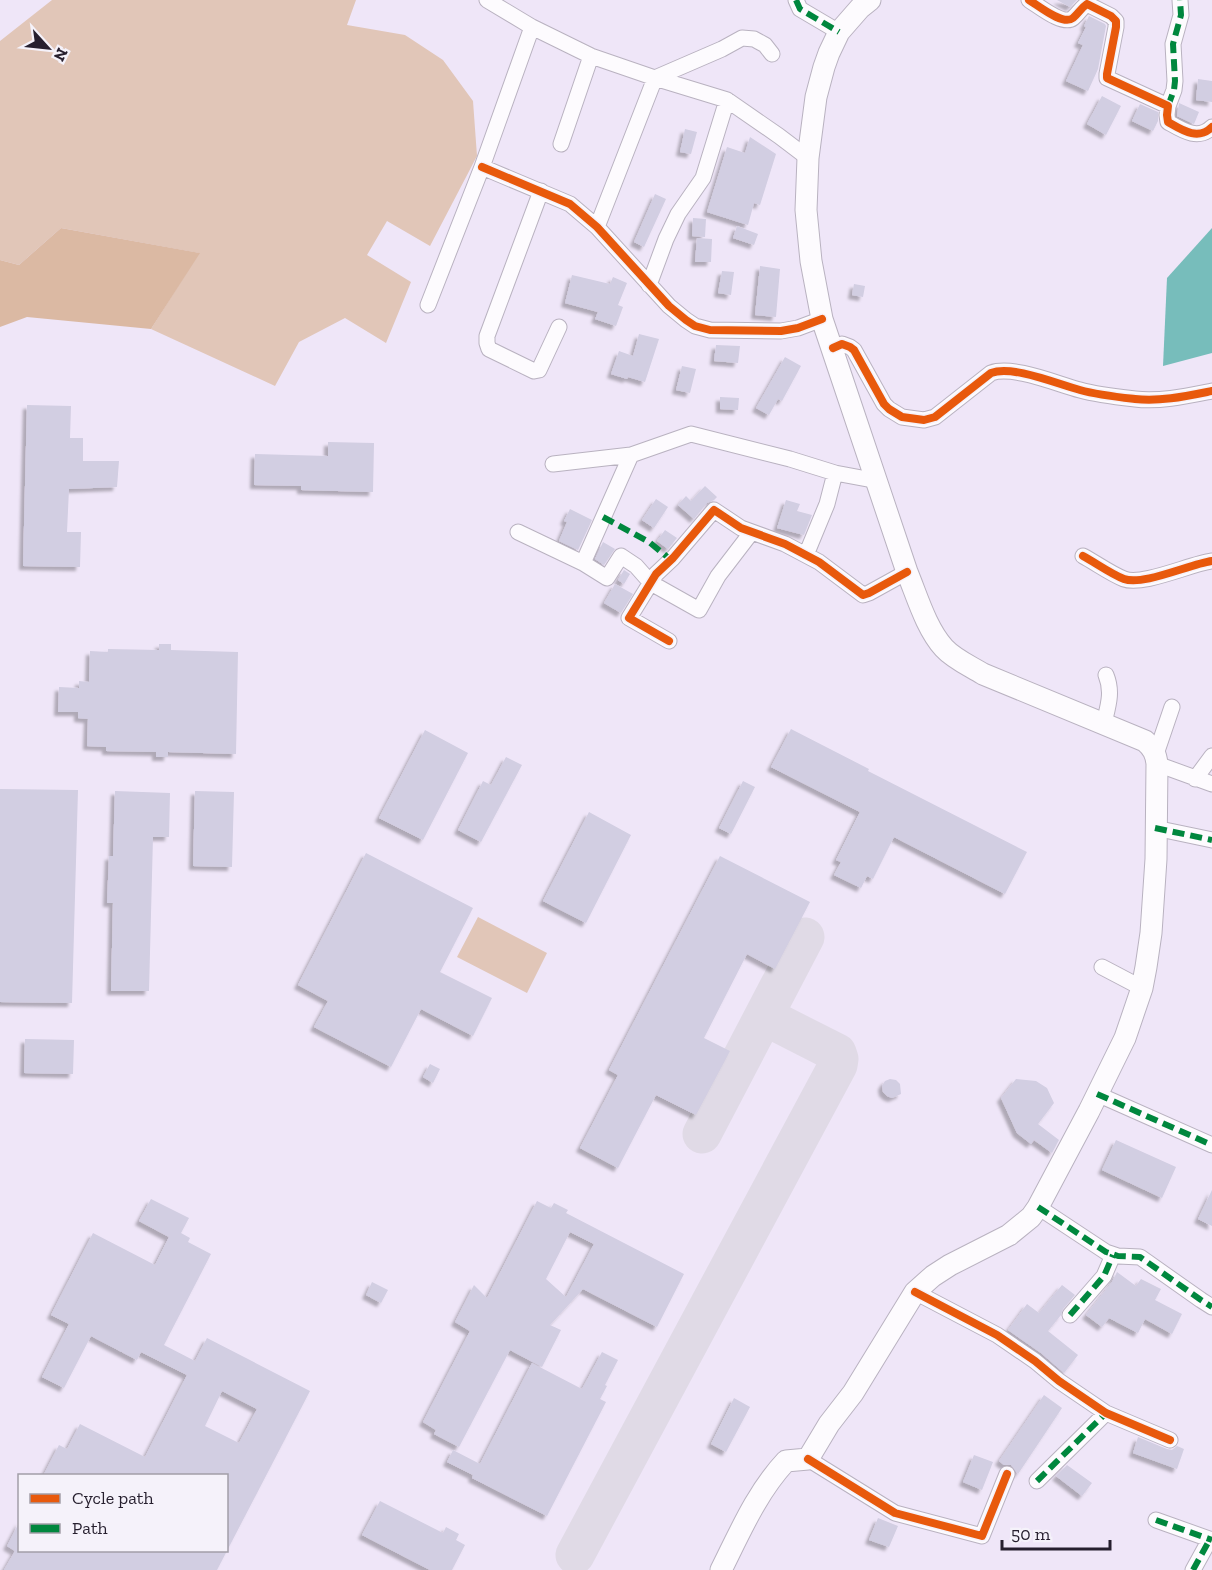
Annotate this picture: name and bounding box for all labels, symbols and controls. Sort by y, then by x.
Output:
north arrow [18,18,78,78]
text: N [50,45,72,64]
legend [18,1474,228,1552]
text: Cycle path [72,1487,154,1509]
scale bar [1002,1513,1110,1551]
text: Path [72,1517,108,1539]
text: 50 m [1011,1523,1051,1545]

